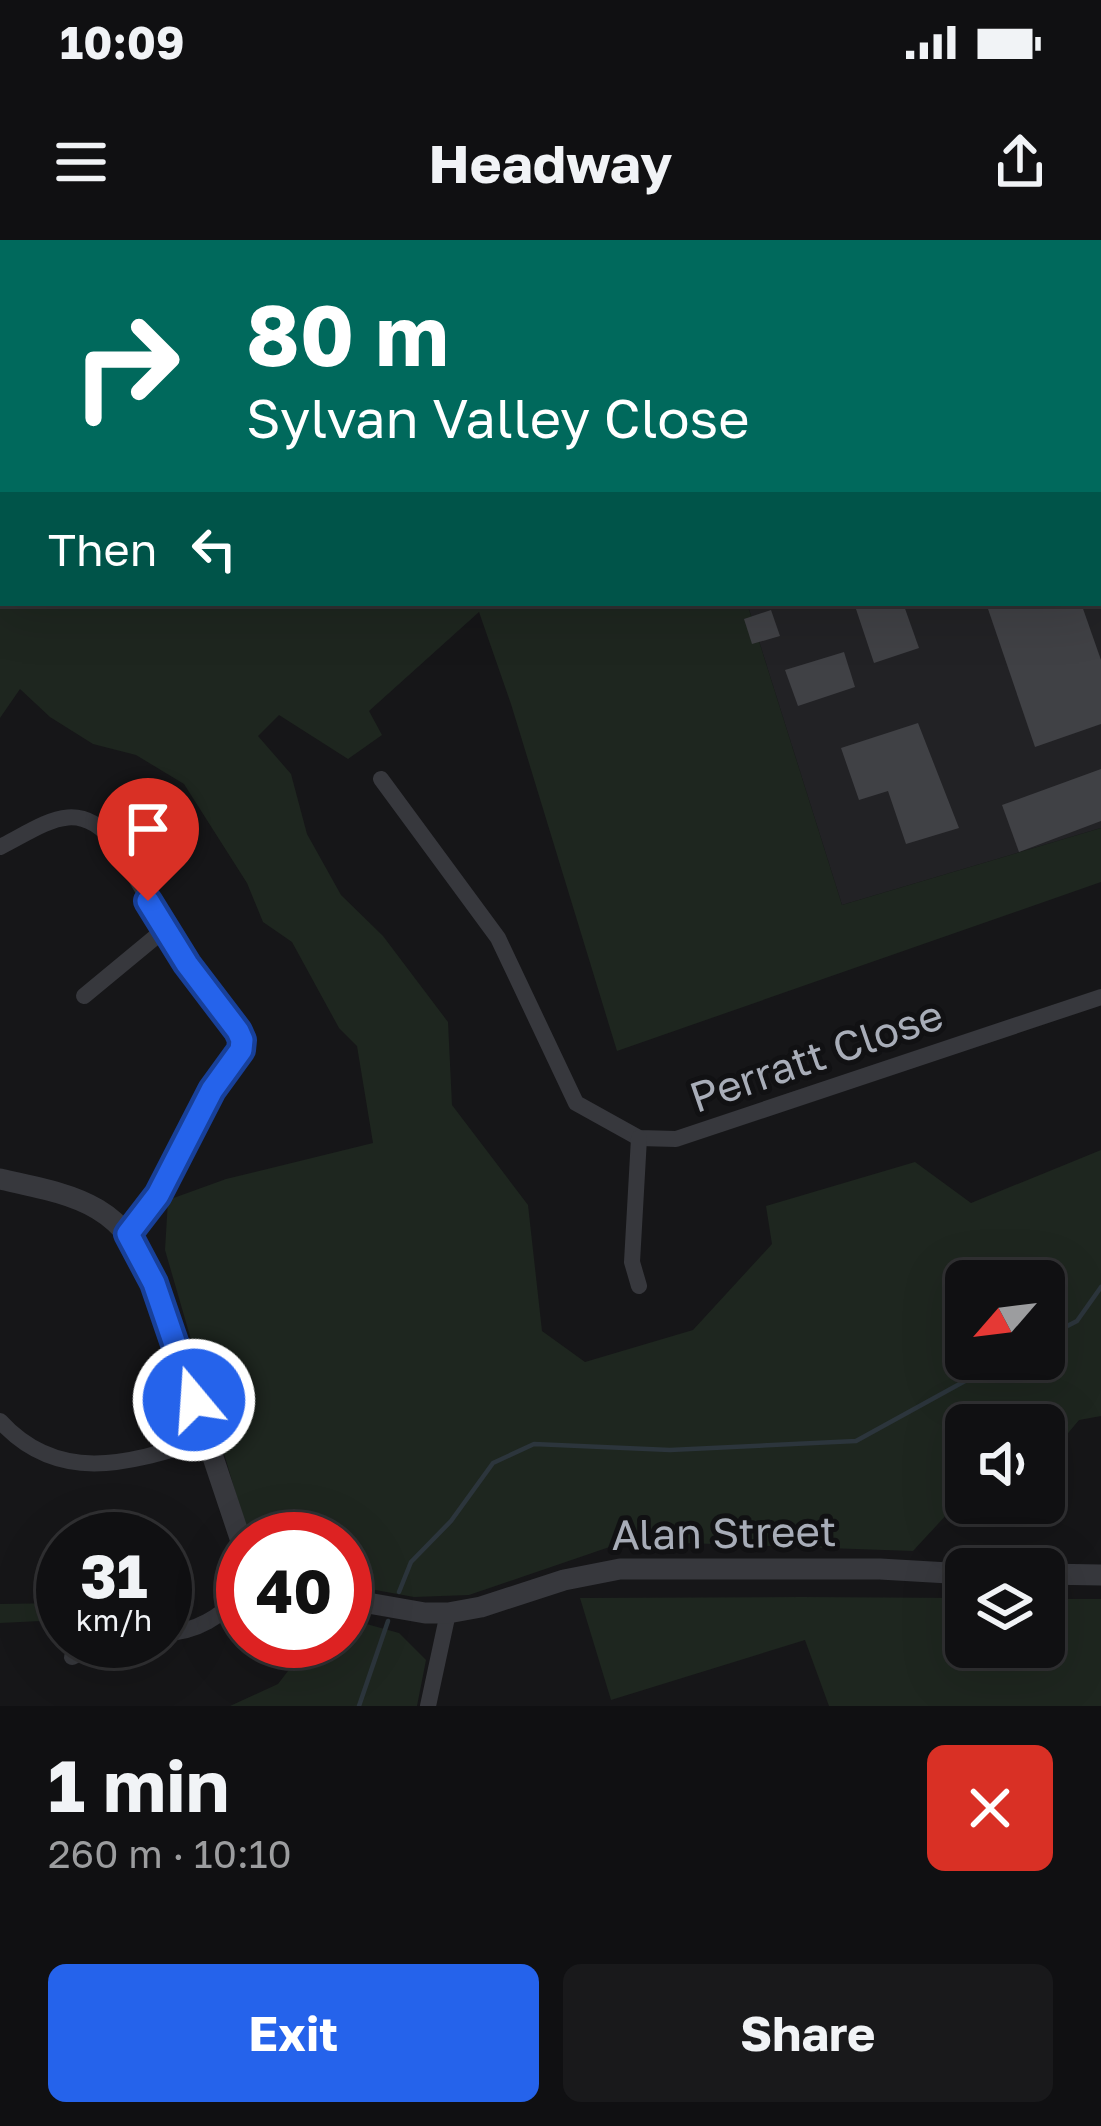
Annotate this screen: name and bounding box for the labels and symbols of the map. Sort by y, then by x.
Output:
pin [97,778,199,901]
street label: Perratt Close [683,988,949,1122]
north arrow [945,1260,1065,1380]
position arrow [131,1337,257,1463]
street label: Alan Street [611,1505,837,1559]
speed limit sign: 40 [216,1512,372,1668]

